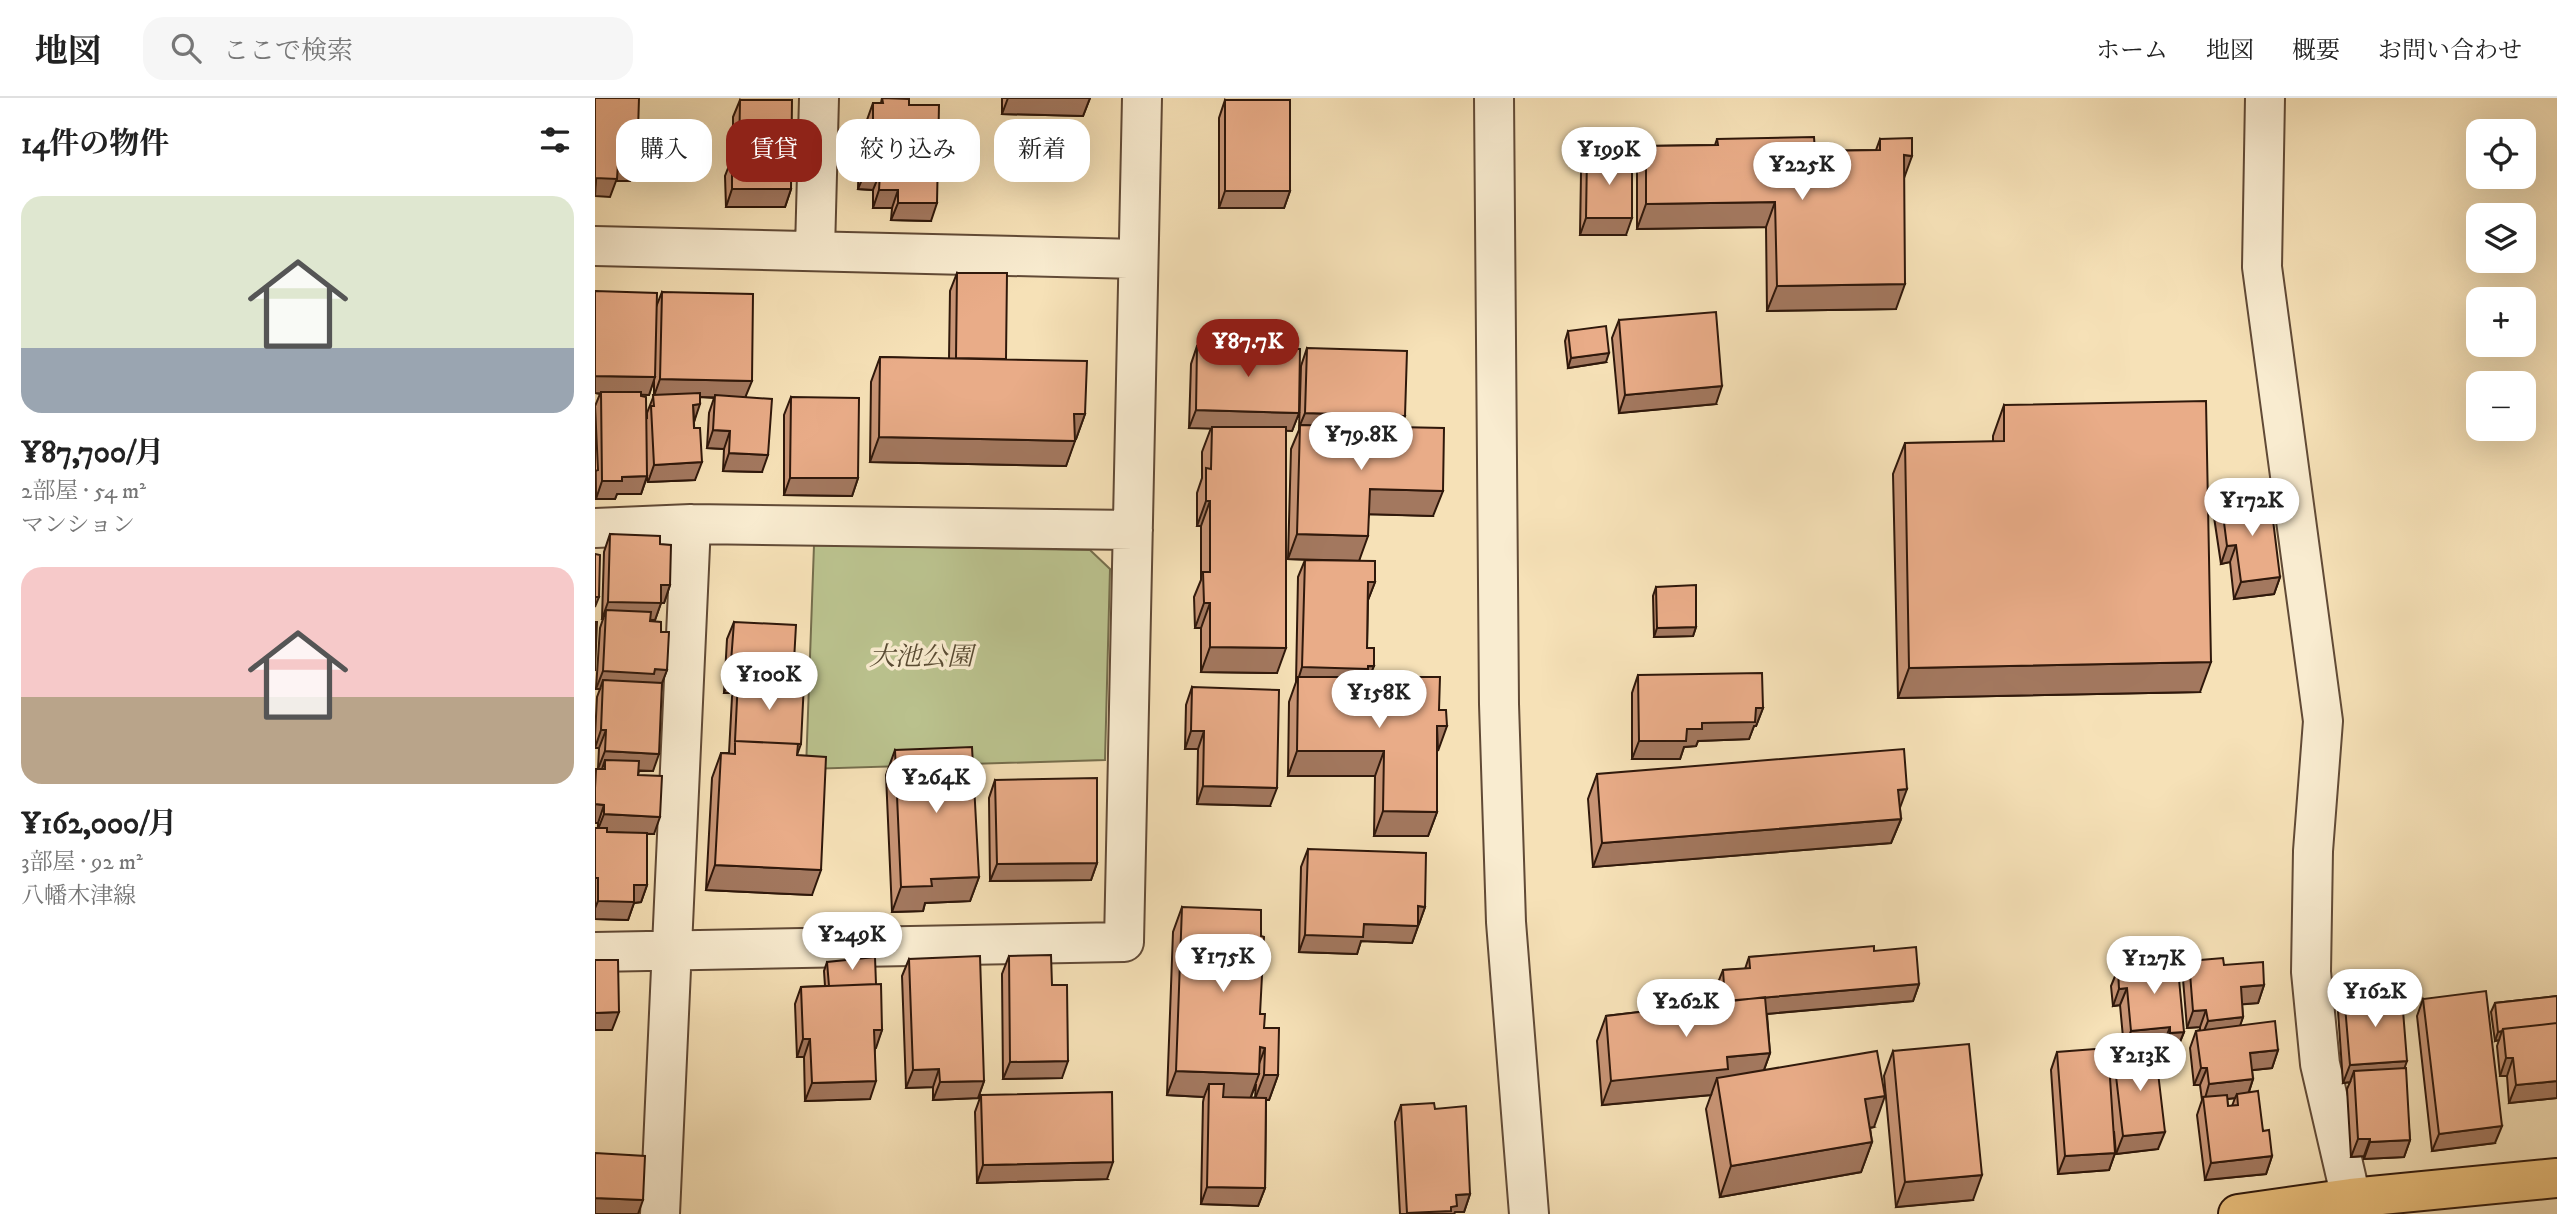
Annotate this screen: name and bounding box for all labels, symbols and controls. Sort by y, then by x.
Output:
search box [143,17,633,80]
icon: search [167,29,205,67]
text: 地図 [35,32,101,73]
text: ここで検索 [223,35,353,68]
text: ホーム [2096,36,2168,66]
text: 地図 [2206,36,2254,66]
text: 概要 [2292,36,2340,66]
text: お問い合わせ [2378,36,2522,66]
chip: 購入 [616,119,712,182]
chip: 賃貸 [726,119,822,182]
chip: 絞り込み [836,119,980,182]
chip: 新着 [994,119,1090,182]
map controls [2466,119,2536,441]
button: locate [2466,119,2536,189]
icon: filters [536,121,574,159]
text: 14件の物件 [21,126,169,163]
pin: ¥199K [1560,127,1658,187]
text: ¥199K [1578,135,1640,164]
pin: ¥225K [1753,142,1851,202]
text: ¥225K [1769,150,1835,179]
button: layers [2466,203,2536,273]
icon: home [235,241,361,367]
button: + [2466,287,2536,357]
pin: ¥87.7K [1191,320,1305,379]
text: ¥87.7K [1212,327,1284,356]
button: − [2466,371,2536,441]
pin: ¥79.8K [1304,412,1418,472]
text: ¥79.8K [1325,420,1397,449]
text: ¥87,700/月 [21,435,164,472]
text: 2部屋 · 54 m² [21,477,146,506]
pin: ¥172K [2203,478,2301,538]
text: ¥172K [2220,486,2284,515]
text: マンション [21,511,135,540]
icon: home [235,612,361,738]
park label: 大池公園 [869,641,977,674]
pin: ¥100K [720,652,818,712]
text: ¥100K [737,660,801,689]
pin: ¥158K [1330,670,1428,730]
text: ¥158K [1348,678,1410,707]
pin: ¥264K [887,756,985,815]
text: ¥264K [902,763,970,792]
text: ¥162,000/月 [21,806,177,843]
text: 3部屋 · 92 m² [21,848,143,877]
text: 八幡木津線 [21,882,136,911]
pin: ¥249K [803,912,901,972]
text: ¥249K [818,920,886,949]
pin: ¥175K [1174,934,1272,994]
pin: ¥127K [2105,936,2203,996]
text: ¥175K [1191,942,1255,971]
text: ¥127K [2123,944,2185,973]
pin: ¥162K [2326,970,2424,1029]
text: ¥162K [2343,977,2407,1006]
pin: ¥262K [1637,979,1735,1039]
text: ¥262K [1653,987,1719,1016]
pin: ¥213K [2091,1034,2189,1093]
text: ¥213K [2110,1041,2170,1070]

